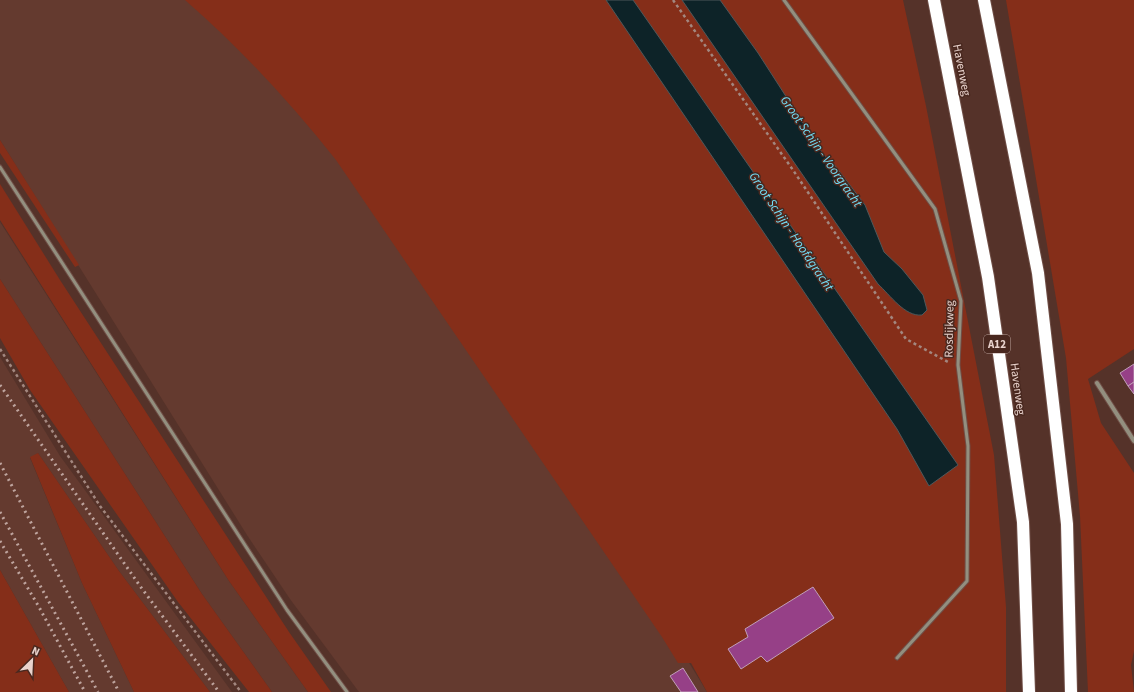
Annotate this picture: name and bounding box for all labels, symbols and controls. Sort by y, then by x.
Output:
street label: Havenweg [948,43,975,97]
water label: Groot Schijn - Voorgracht [776,92,867,211]
water label: Groot Schijn - Hoofdgracht [745,168,838,295]
street label: Rosdijkweg [941,300,958,358]
road number: A12 [984,335,1010,353]
street label: Havenweg [1005,362,1030,416]
north arrow [12,640,52,680]
text: N [29,643,42,660]

